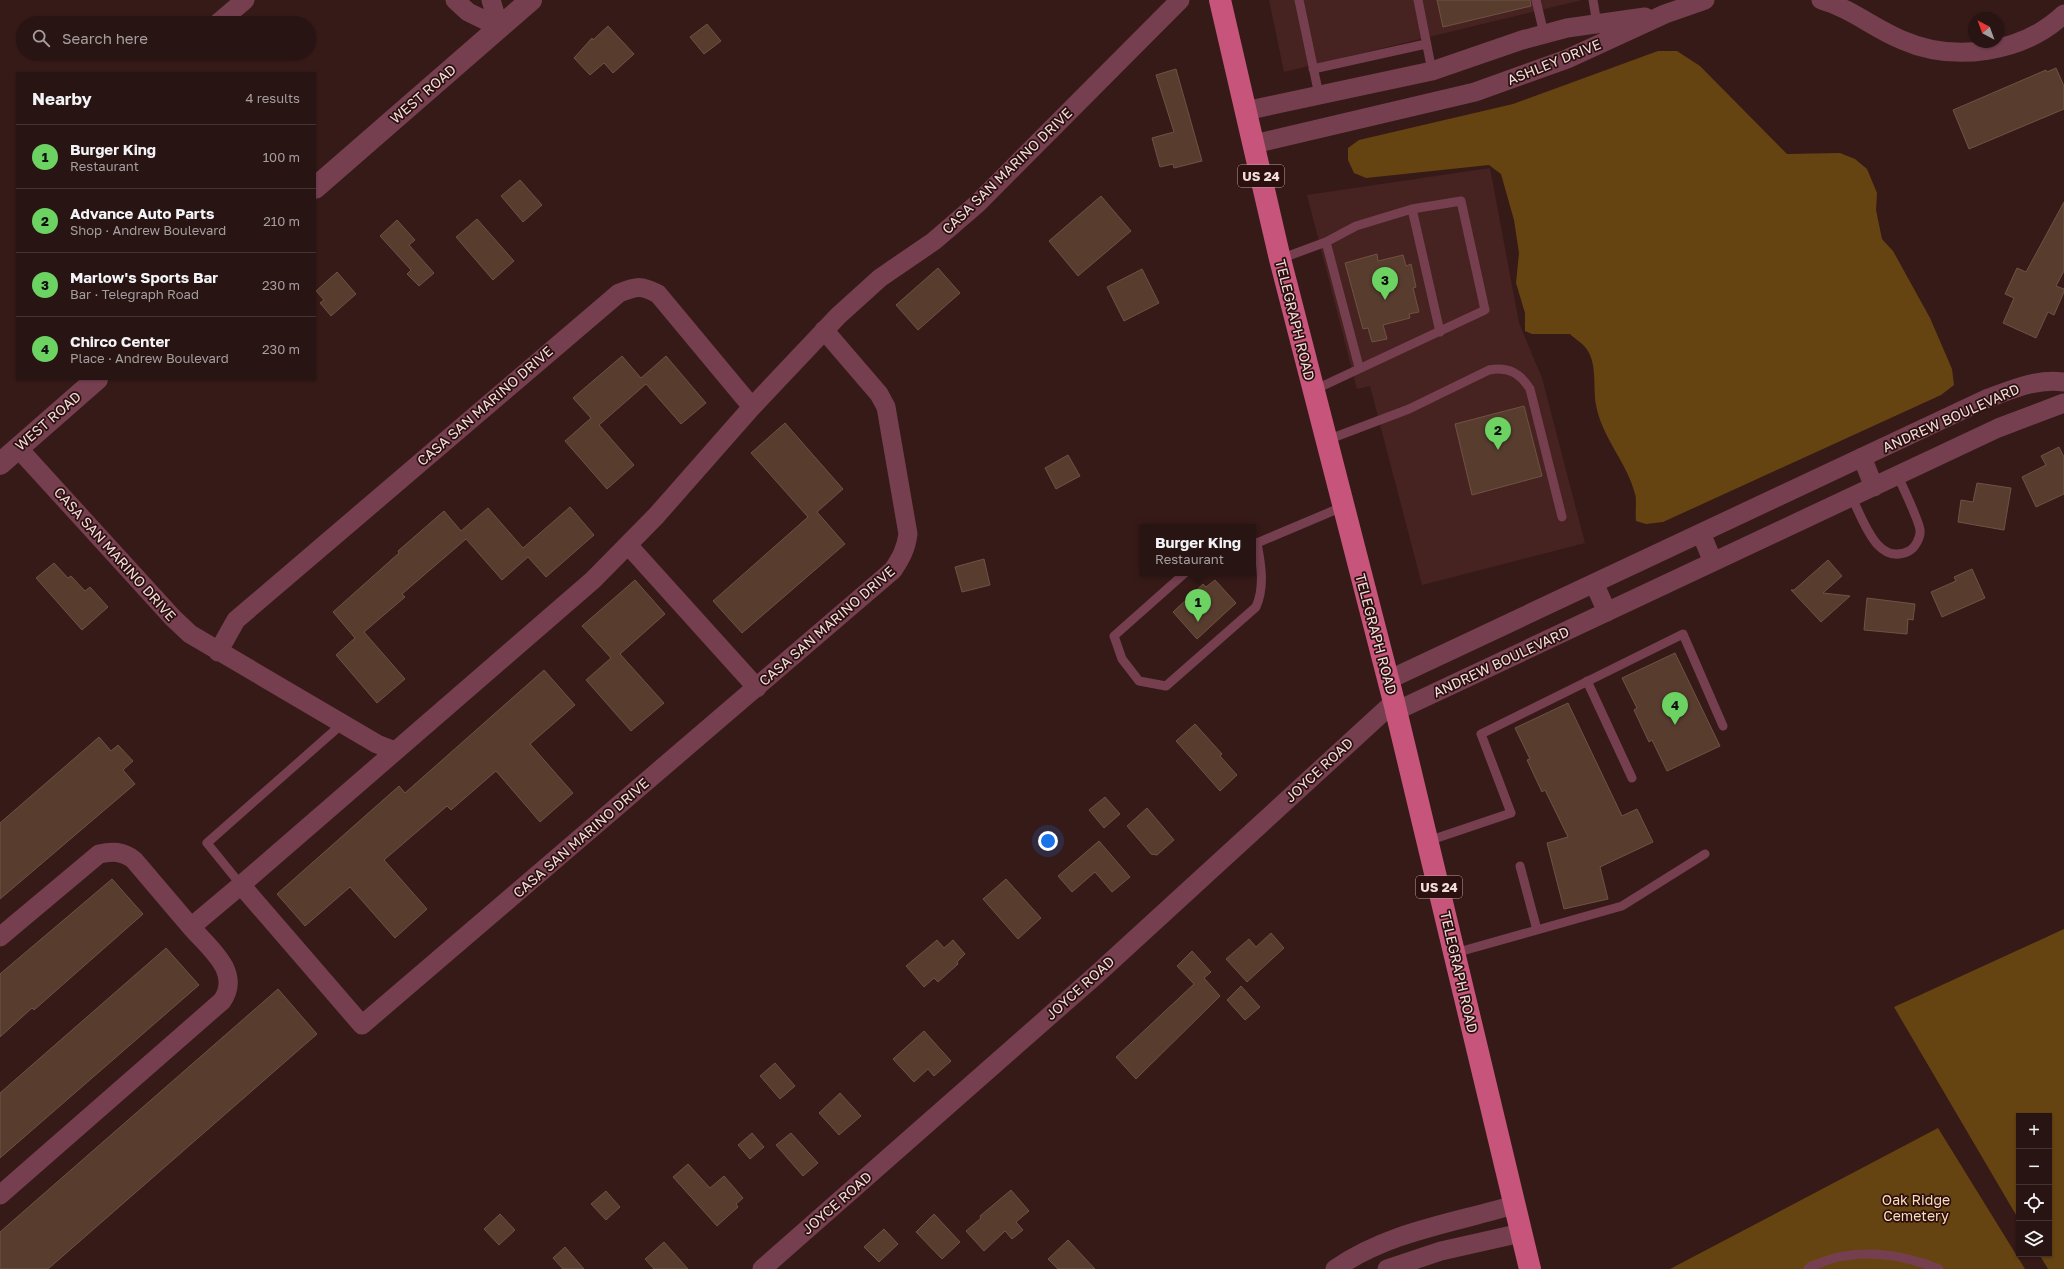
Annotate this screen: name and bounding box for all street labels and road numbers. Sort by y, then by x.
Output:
street label: ASHLEY DRIVE [1504,35,1603,88]
street label: WEST ROAD [386,60,459,127]
street label: CASA SAN MARINO DRIVE [938,104,1075,237]
road number: US 24 [1238,165,1284,187]
street label: TELEGRAPH ROAD [1272,257,1319,382]
street label: CASA SAN MARINO DRIVE [413,342,556,469]
street label: ANDREW BOULEVARD [1880,380,2022,455]
street label: WEST ROAD [11,387,84,454]
street label: CASA SAN MARINO DRIVE [51,483,180,624]
street label: CASA SAN MARINO DRIVE [755,562,898,689]
street label: TELEGRAPH ROAD [1352,572,1401,696]
street label: ANDREW BOULEVARD [1430,623,1572,701]
street label: JOYCE ROAD [1281,734,1356,805]
street label: CASA SAN MARINO DRIVE [509,774,652,901]
road number: US 24 [1416,876,1462,898]
street label: TELEGRAPH ROAD [1437,909,1482,1034]
street label: JOYCE ROAD [1042,952,1118,1023]
street label: JOYCE ROAD [798,1168,875,1237]

